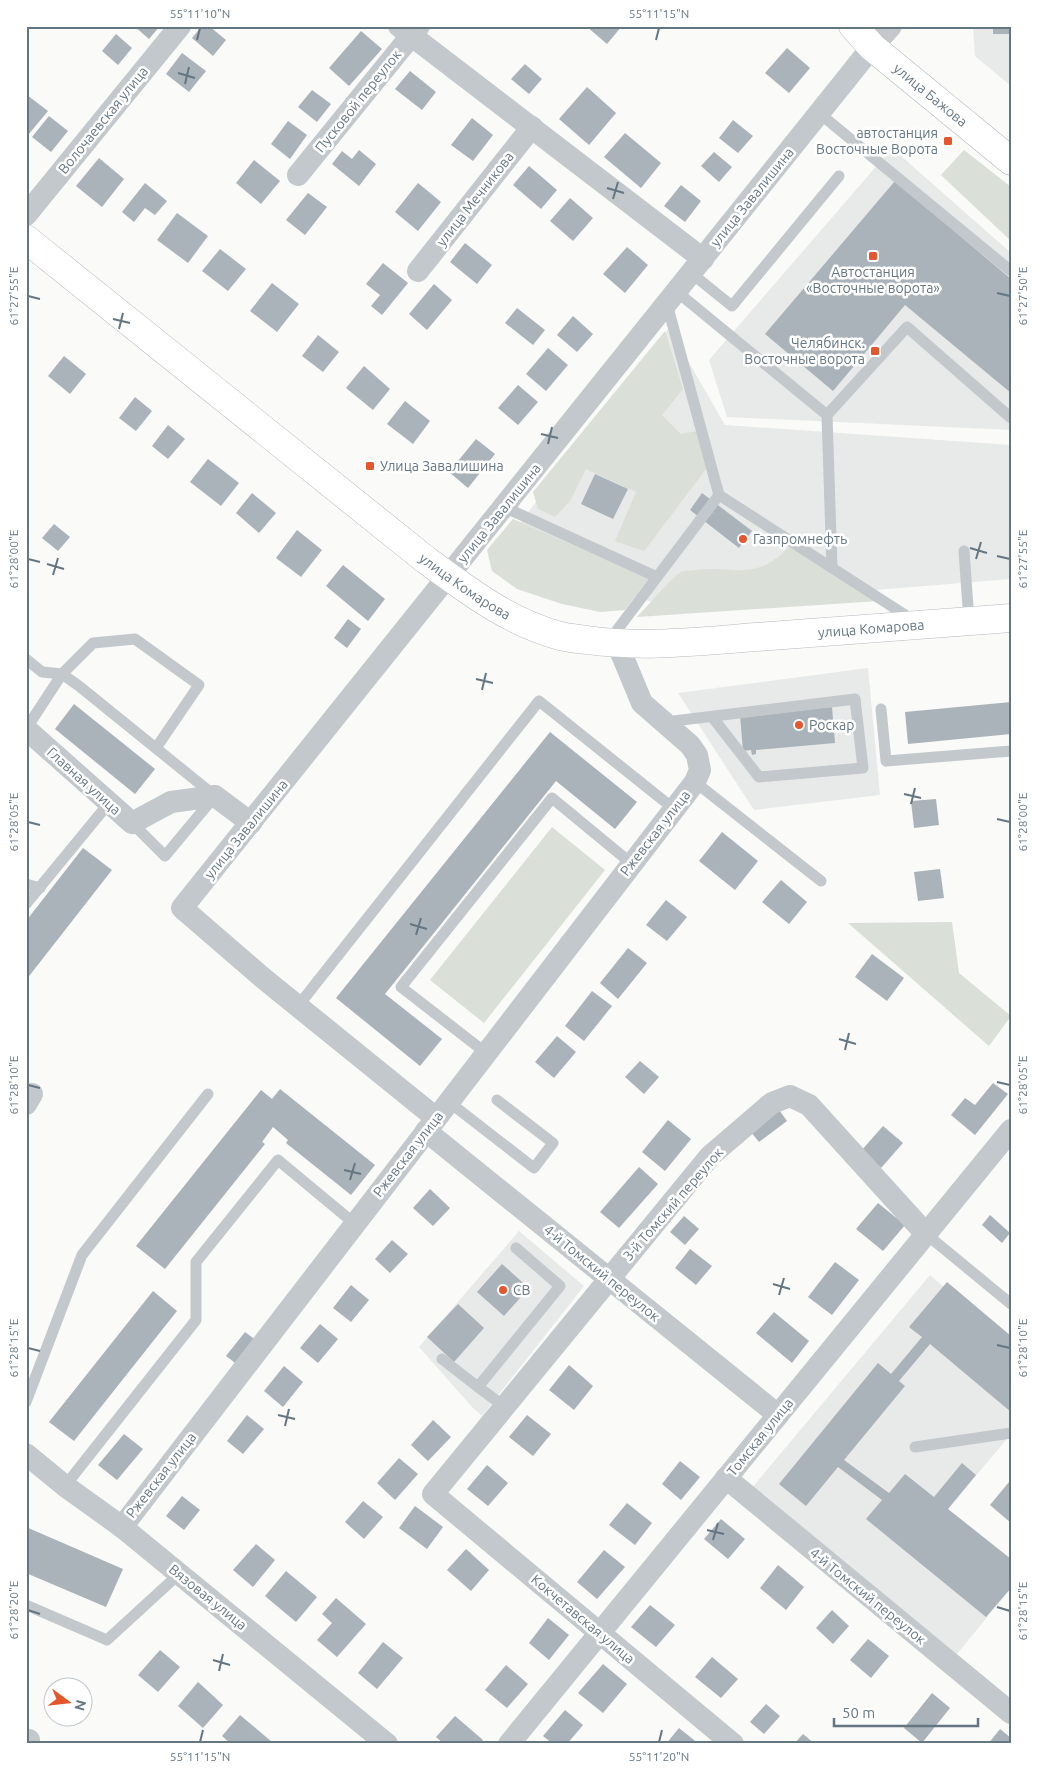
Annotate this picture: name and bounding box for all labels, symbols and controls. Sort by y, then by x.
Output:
text: 55°11'10"N [170,7,230,20]
text: 55°11'15"N [629,7,689,20]
street label: Пусковой переулок [312,47,404,155]
street label: улица Бажова [890,60,971,130]
street label: Волочаевская улица [55,63,151,177]
place label: автостанция Восточные Ворота [816,125,938,157]
marker: автостанция Восточные Ворота [942,135,954,147]
street label: улица Завалишина [707,144,797,250]
street label: улица Мечникова [433,149,517,249]
marker: Автостанция «Восточные ворота» [867,250,879,262]
place label: Автостанция «Восточные ворота» [806,264,940,296]
text: 61°27'55"E [7,266,20,325]
text: 61°27'50"E [1016,266,1029,325]
place label: Челябинск. Восточные ворота [744,335,865,367]
marker: Челябинск. Восточные ворота [869,345,881,357]
place label: Улица Завалишина [380,458,504,474]
marker: Улица Завалишина [364,460,376,472]
street label: улица Завалишина [454,460,544,566]
text: 61°28'00"E [7,529,20,588]
text: 61°27'55"E [1016,529,1029,588]
place label: Газпромнефть [753,531,847,547]
marker: Газпромнефть [737,533,749,545]
street label: улица Комарова [416,550,513,623]
street label: улица Комарова [817,616,925,641]
place label: Роскар [809,717,855,733]
marker: Роскар [793,719,805,731]
street label: Главная улица [44,744,124,818]
street label: улица Завалишина [201,776,291,882]
street label: Ржевская улица [617,787,693,879]
text: 61°28'05"E [7,792,20,851]
text: 61°28'00"E [1016,792,1029,851]
text: 61°28'10"E [7,1055,20,1114]
text: 61°28'05"E [1016,1055,1029,1114]
street label: Ржевская улица [370,1108,446,1200]
street label: 3-й Томский переулок [620,1144,726,1264]
street label: 4-й Томский переулок [541,1221,663,1325]
place label: СВ [513,1282,531,1298]
marker: СВ [497,1284,509,1296]
text: 61°28'15"E [7,1318,20,1377]
text: 61°28'10"E [1016,1318,1029,1377]
street label: Томская улица [724,1395,796,1479]
street label: Ржевская улица [123,1429,199,1521]
street label: 4-й Томский переулок [807,1544,929,1648]
street label: Вязовая улица [166,1561,250,1633]
street label: Кокчетавская улица [528,1571,638,1667]
text: 61°28'20"E [7,1580,20,1639]
text: 61°28'15"E [1016,1581,1029,1640]
north arrow [42,1678,92,1728]
scale bar [834,1695,978,1727]
text: N [71,1698,90,1712]
text: 50 m [842,1704,875,1721]
text: 55°11'15"N [170,1750,230,1763]
text: 55°11'20"N [629,1750,689,1763]

